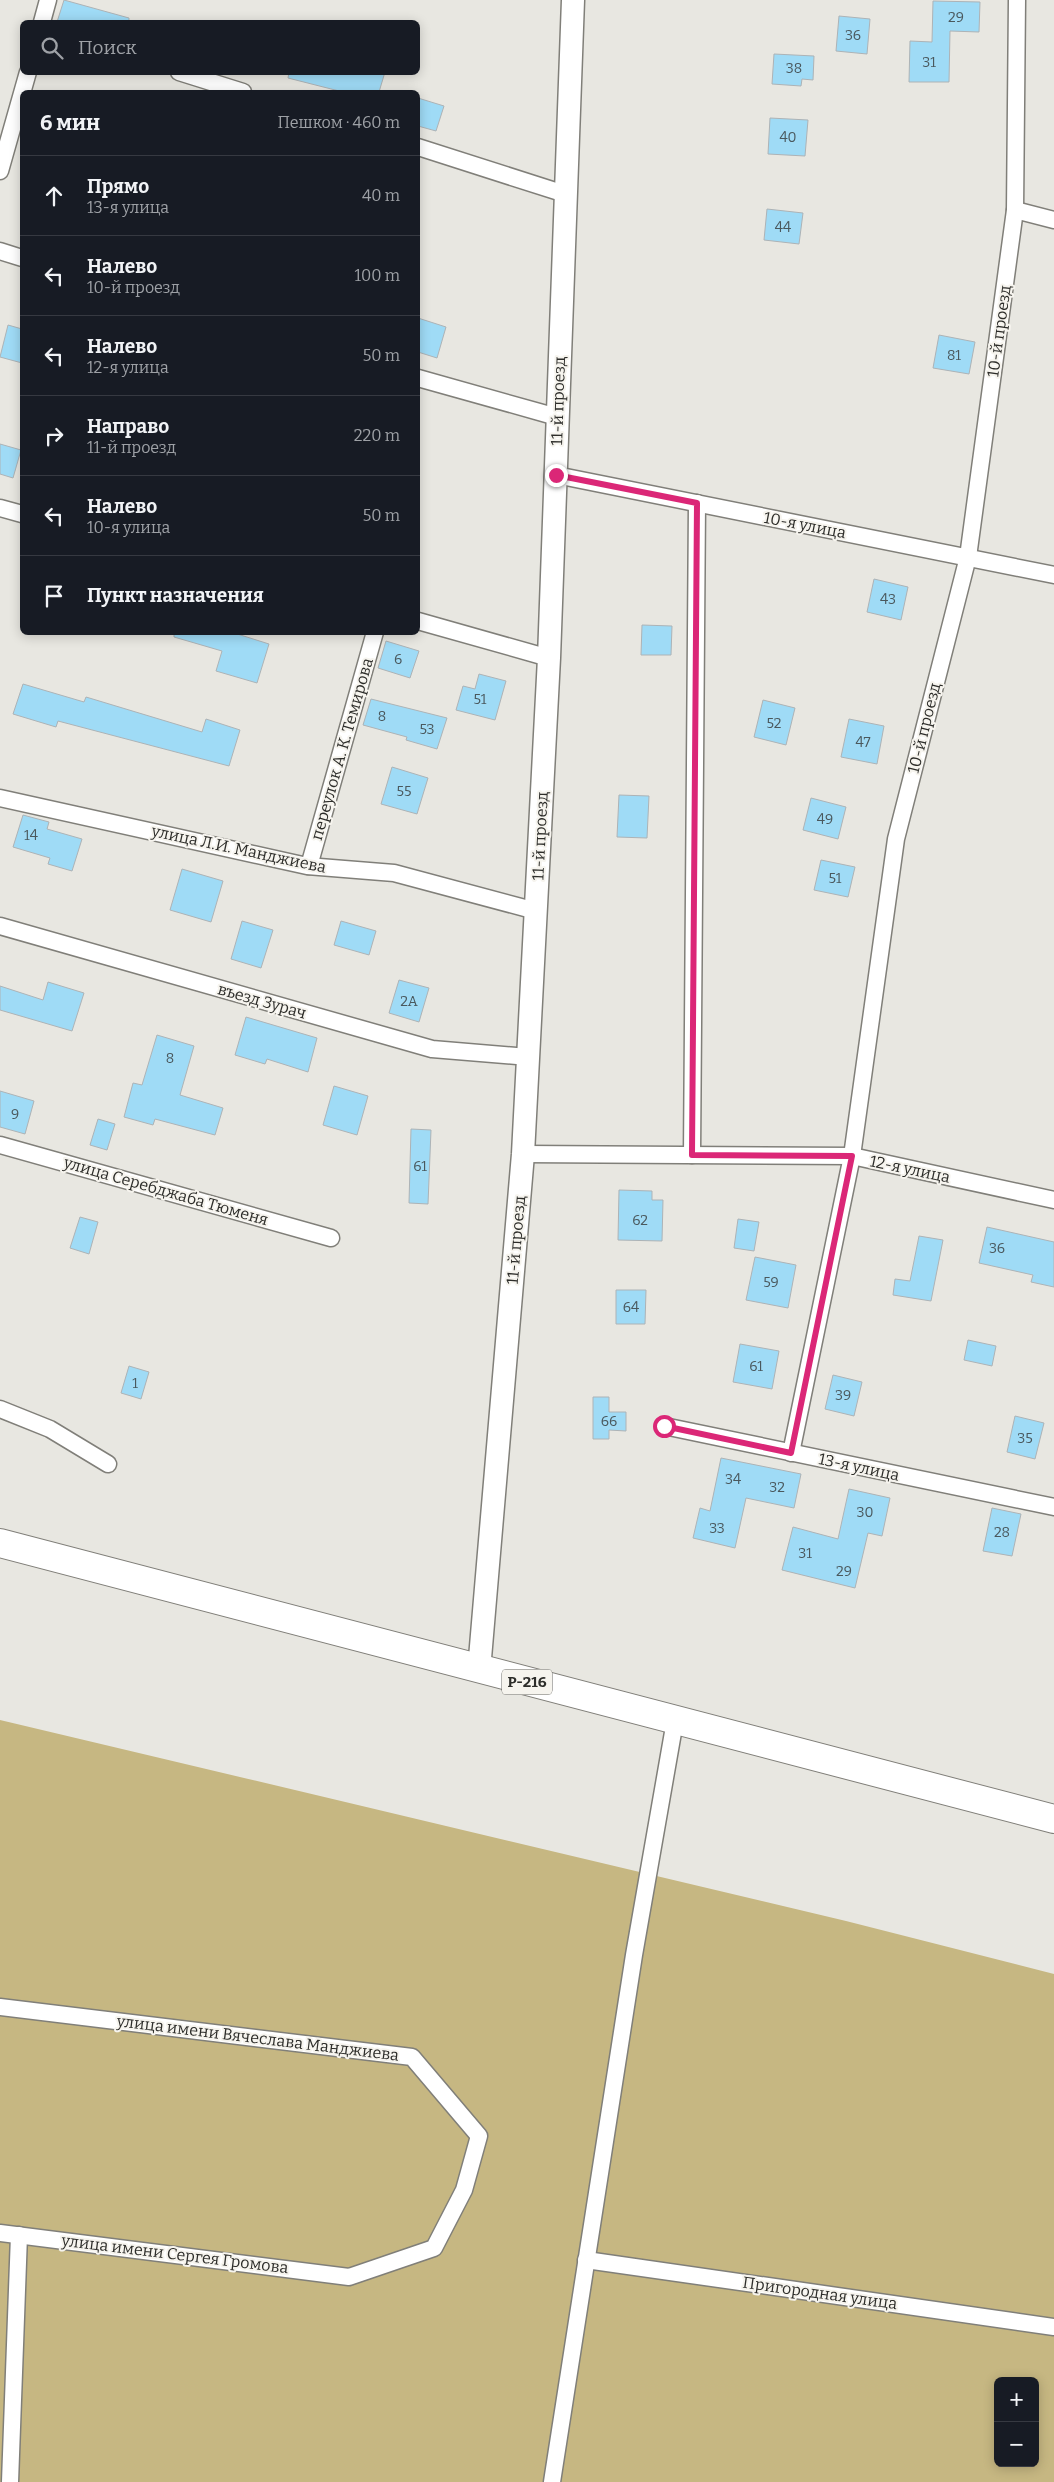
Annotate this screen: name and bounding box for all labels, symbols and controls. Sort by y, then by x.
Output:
house number: 29 [948,9,964,26]
search box [20,20,420,75]
house number: 36 [845,27,861,44]
icon: search [38,34,66,62]
text: Поиск [78,36,137,59]
house number: 31 [922,54,936,71]
house number: 38 [786,60,802,77]
text: 6 мин [40,110,100,136]
text: Пешком · 460 m [278,113,400,132]
house number: 40 [779,129,797,146]
text: Прямо [87,175,149,198]
icon: ahead [40,182,68,210]
text: 40 m [362,186,400,205]
text: 13-я улица [87,198,169,217]
house number: 44 [775,219,791,236]
text: Налево [87,255,157,278]
icon: left [40,262,68,290]
text: 100 m [355,266,400,285]
text: 10-й проезд [87,278,180,297]
street label: 10-й проезд [983,283,1015,378]
text: Налево [87,335,157,358]
icon: left [40,342,68,370]
text: 50 m [363,346,400,365]
house number: 81 [947,347,961,364]
street label: 11-й проезд [547,356,569,446]
text: 12-я улица [87,358,169,377]
text: Направо [87,415,169,438]
icon: right [40,422,68,450]
text: 220 m [354,426,400,445]
text: 11-й проезд [87,438,176,457]
route end [545,464,568,487]
text: Налево [87,495,157,518]
icon: left [40,502,68,530]
text: 50 m [363,506,400,525]
street label: 10-я улица [762,508,848,542]
text: 10-я улица [87,518,170,537]
icon: arrive [40,582,68,610]
text: Пункт назначения [87,584,264,607]
house number: 43 [880,591,896,608]
house number: 6 [394,651,402,668]
street label: переулок А. К. Темирова [307,656,377,842]
street label: 10-й проезд [904,680,945,775]
house number: 51 [474,691,487,708]
house number: 8 [378,708,386,725]
house number: 52 [767,715,781,732]
house number: 53 [419,721,435,738]
house number: 47 [855,734,871,751]
house number: 55 [397,783,411,800]
street label: 11-й проезд [528,791,552,881]
house number: 49 [817,811,833,828]
street label: улица Л.И. Манджиева [149,821,328,877]
house number: 14 [24,827,38,844]
house number: 51 [829,870,842,887]
street label: въезд Зурач [216,979,308,1023]
house number: 2А [400,993,418,1010]
house number: 8 [166,1050,174,1067]
house number: 9 [11,1106,19,1123]
street label: 12-я улица [868,1151,952,1187]
street label: улица Серебджаба Тюменя [61,1152,271,1229]
house number: 61 [413,1158,427,1175]
street label: 11-й проезд [503,1194,529,1285]
house number: 62 [632,1212,648,1229]
house number: 36 [989,1240,1005,1257]
house number: 59 [763,1274,779,1291]
house number: 64 [623,1299,639,1316]
house number: 61 [749,1358,763,1375]
house number: 1 [132,1375,138,1392]
house number: 39 [835,1387,851,1404]
house number: 66 [601,1413,617,1430]
route start [653,1415,676,1438]
house number: 35 [1017,1430,1033,1447]
street label: 13-я улица [817,1449,901,1485]
house number: 34 [725,1471,741,1488]
house number: 32 [769,1479,785,1496]
house number: 30 [857,1504,873,1521]
house number: 33 [709,1520,725,1537]
house number: 28 [994,1524,1010,1541]
house number: 31 [798,1545,812,1562]
house number: 29 [836,1563,852,1580]
road number: Р-216 [502,1670,552,1694]
street label: улица имени Вячеслава Манджиева [115,2011,400,2065]
street label: улица имени Сергея Громова [59,2231,290,2277]
street label: Пригородная улица [742,2273,899,2313]
map controls [994,2377,1039,2467]
button: + [994,2377,1039,2422]
button: − [994,2422,1039,2467]

